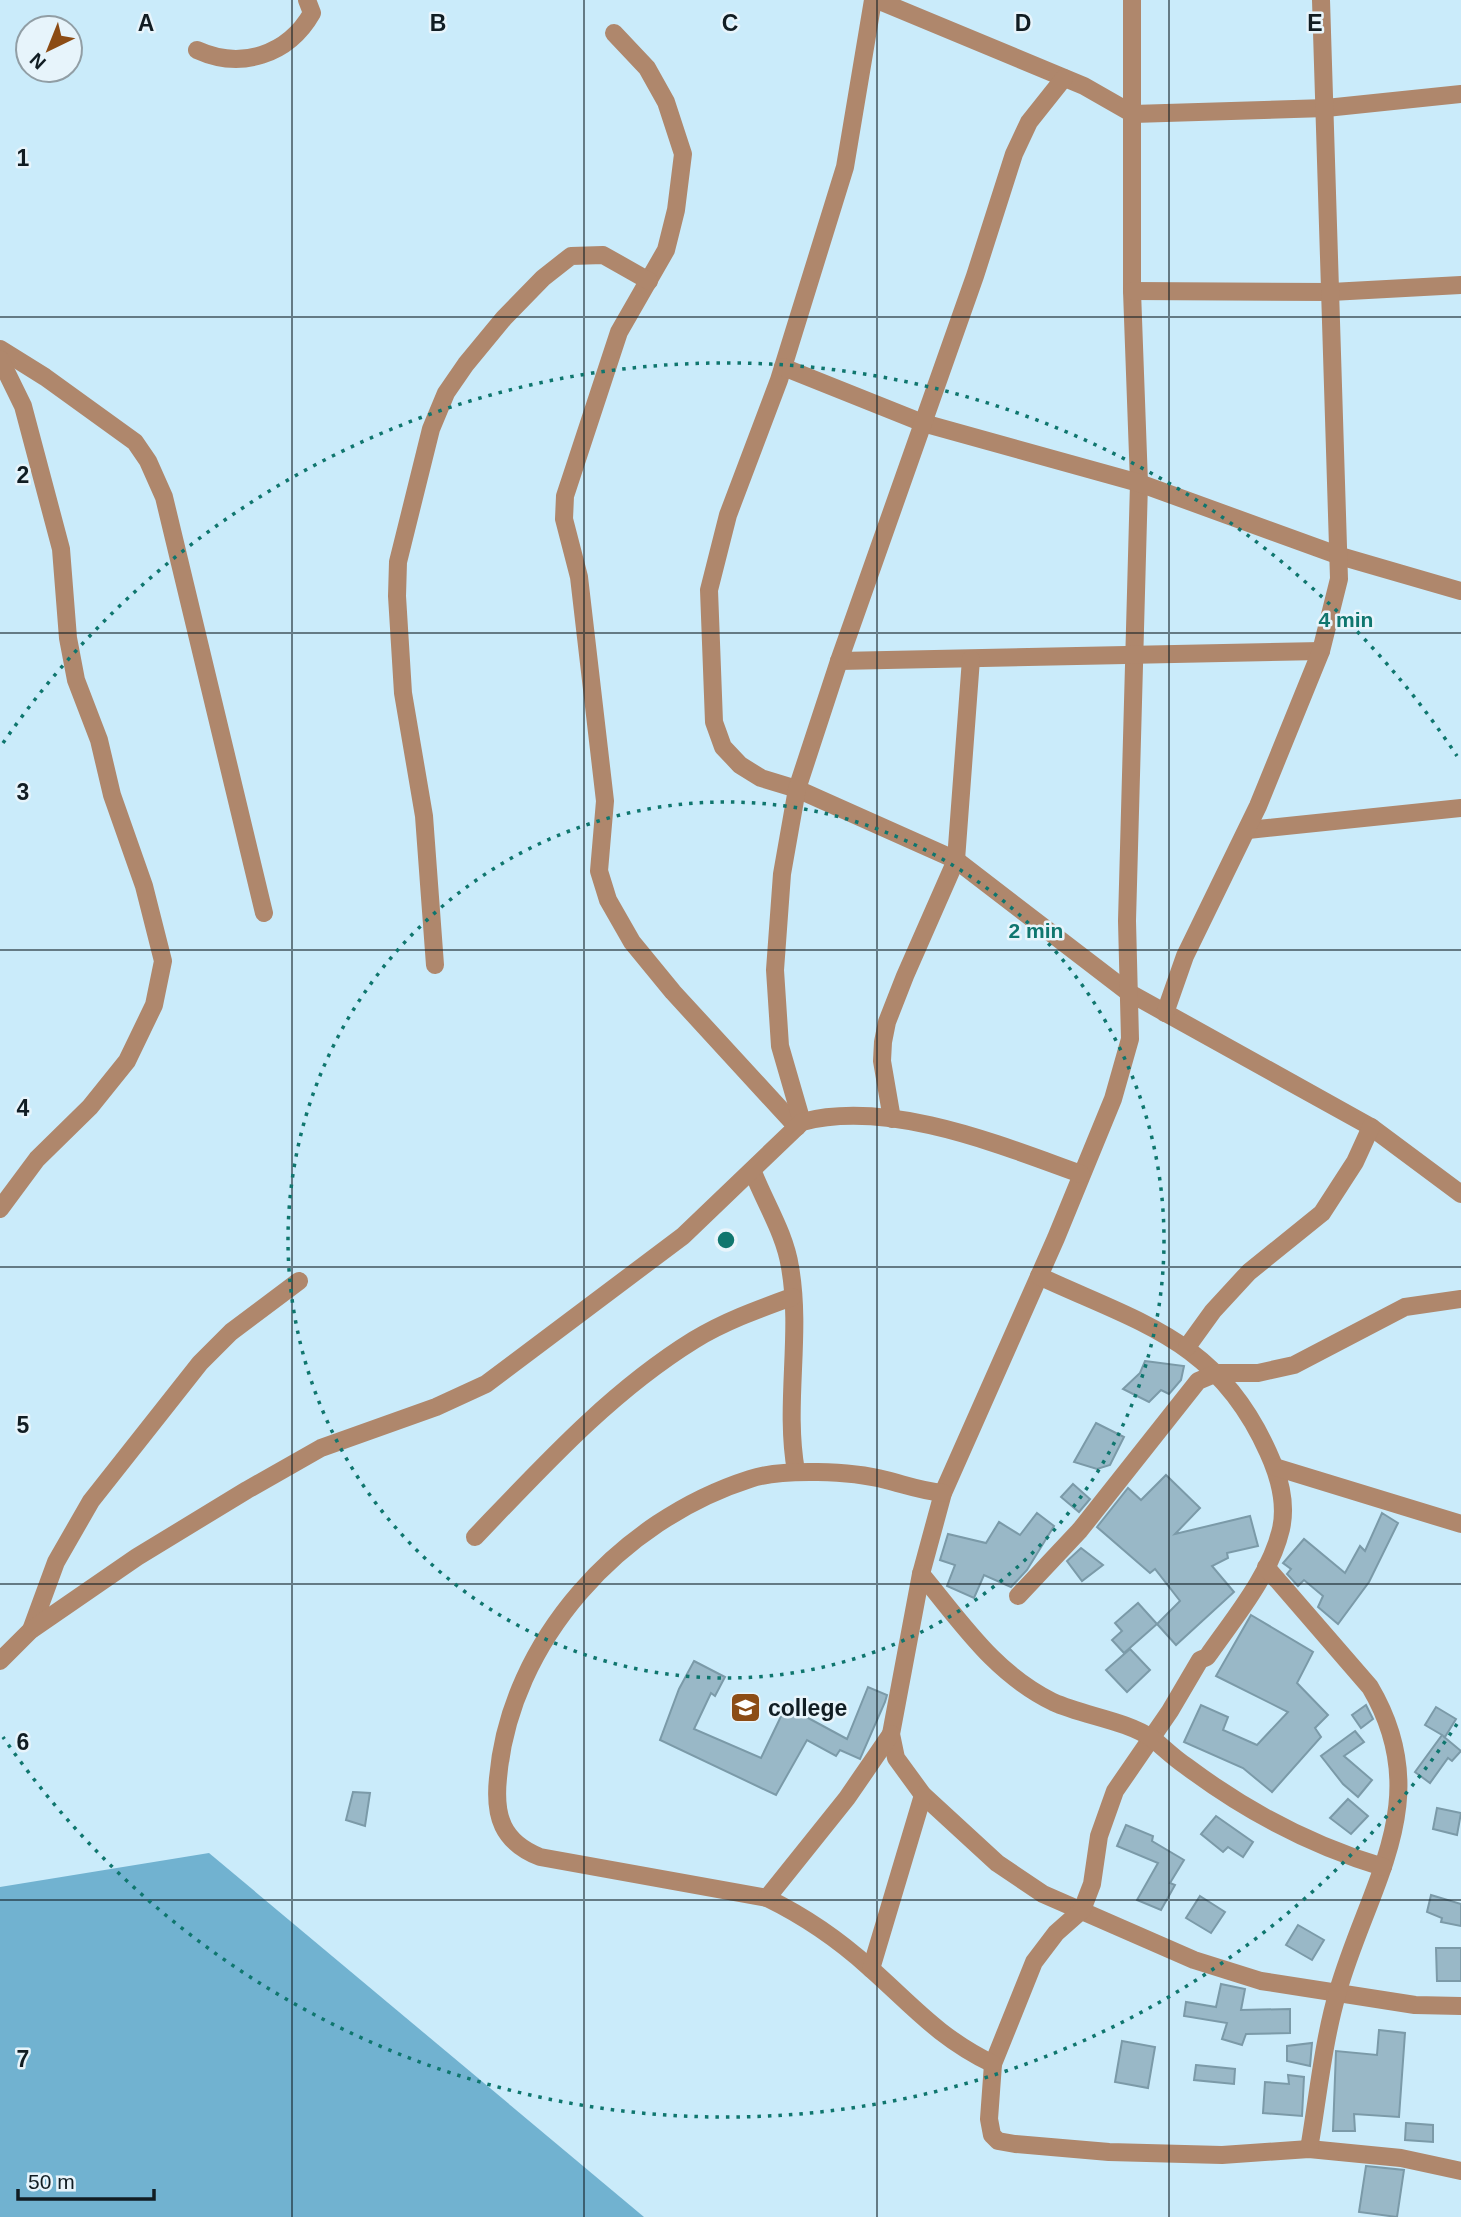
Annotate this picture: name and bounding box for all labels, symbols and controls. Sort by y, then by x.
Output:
text: A [138,10,154,36]
text: B [430,10,446,36]
text: C [722,10,738,36]
text: D [1015,10,1031,36]
text: E [1307,10,1323,36]
north arrow [14,14,84,84]
text: N [26,49,50,73]
text: 1 [17,145,30,171]
text: 2 [17,462,29,488]
text: 4 min [1319,608,1373,631]
text: 3 [17,779,29,805]
text: 2 min [1009,919,1063,942]
text: 4 [17,1095,30,1121]
centre of rings [714,1228,738,1252]
text: 5 [17,1412,30,1438]
school or university icon: college [728,1691,762,1725]
place label: college [768,1695,847,1721]
text: 6 [17,1729,29,1755]
text: 7 [17,2046,29,2072]
scale bar [18,2158,154,2202]
text: 50 m [28,2170,75,2193]

